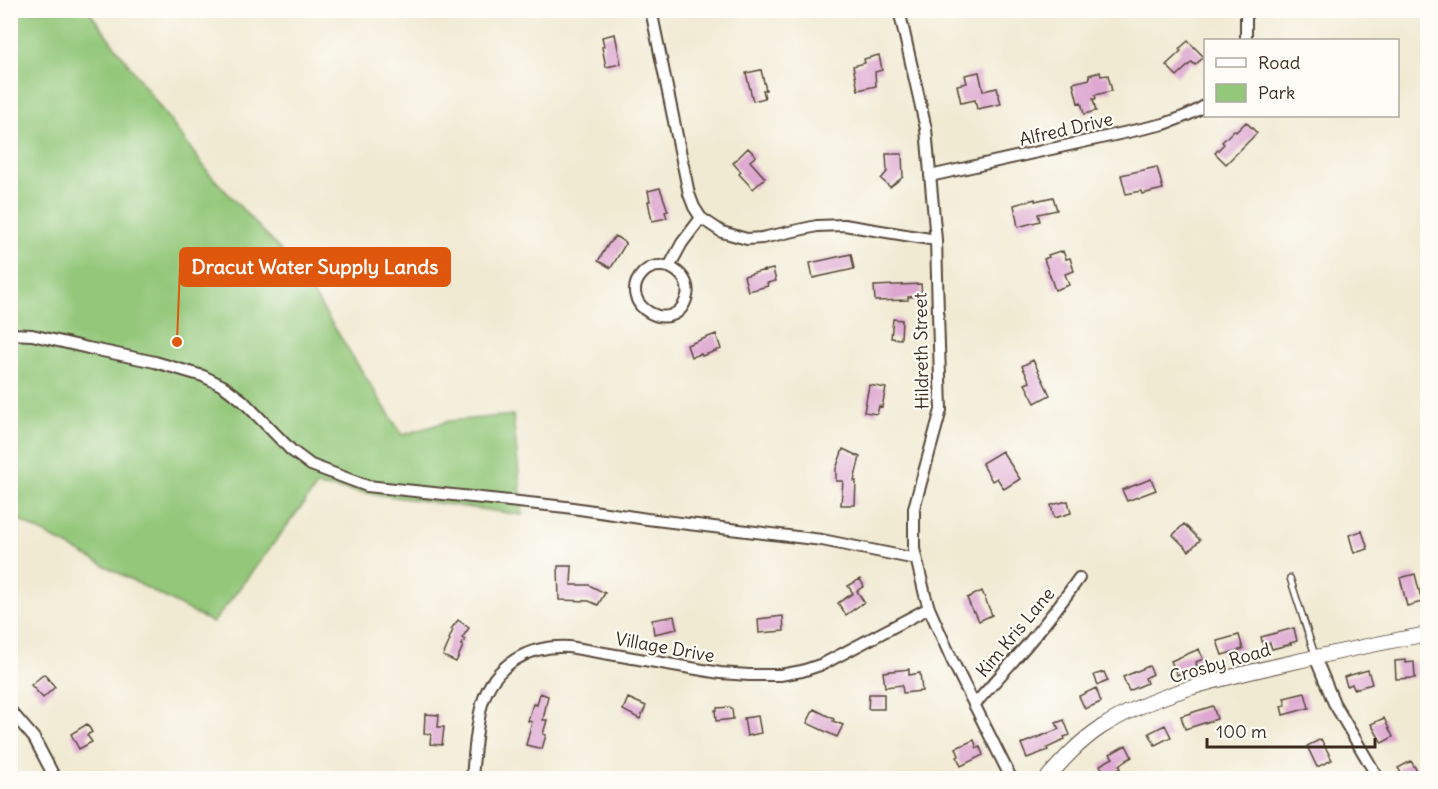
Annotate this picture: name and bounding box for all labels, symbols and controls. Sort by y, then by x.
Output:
legend [1204,39,1399,117]
text: Road [1258,51,1301,74]
text: Park [1258,81,1295,104]
street label: Alfred Drive [1017,107,1115,151]
callout: Dracut Water Supply Lands [180,248,450,286]
text: Dracut Water Supply Lands [192,254,438,279]
street label: Hildreth Street [908,292,934,410]
street label: Kim Kris Lane [971,582,1059,682]
street label: Village Drive [614,627,716,667]
street label: Crosby Road [1167,638,1273,688]
scale bar [1207,711,1375,749]
text: 100 m [1216,720,1267,743]

